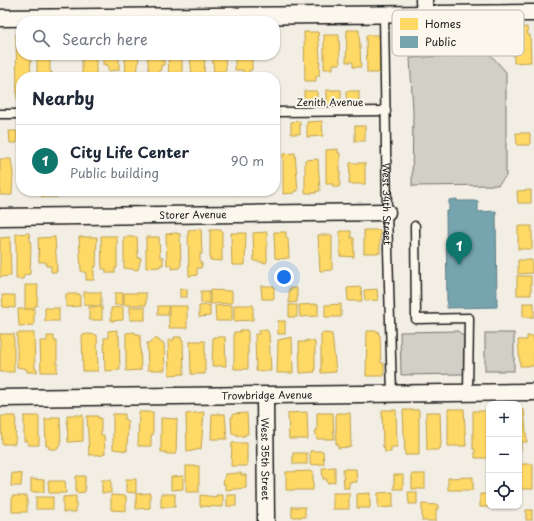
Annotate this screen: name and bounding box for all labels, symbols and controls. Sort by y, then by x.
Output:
legend [392,10,524,56]
text: Homes [425,15,461,32]
search box [16,16,280,60]
icon: search [30,27,52,49]
text: Search here [62,27,148,50]
text: Public [425,33,456,50]
text: Nearby [32,85,94,111]
street label: Zenith Avenue [297,94,364,109]
text: City Life Center [70,140,189,163]
text: 1 [42,151,48,170]
text: 90 m [231,151,264,170]
text: Public building [70,163,159,182]
street label: West 34th Street [379,163,396,245]
street label: Storer Avenue [159,206,227,222]
pin: 1 [446,232,472,265]
your location [274,267,294,287]
street label: Trowbridge Avenue [221,386,313,403]
map controls [486,401,522,509]
button: + [486,401,522,437]
street label: West 35th Street [258,418,274,500]
button: − [486,437,522,473]
button: locate [486,473,522,509]

